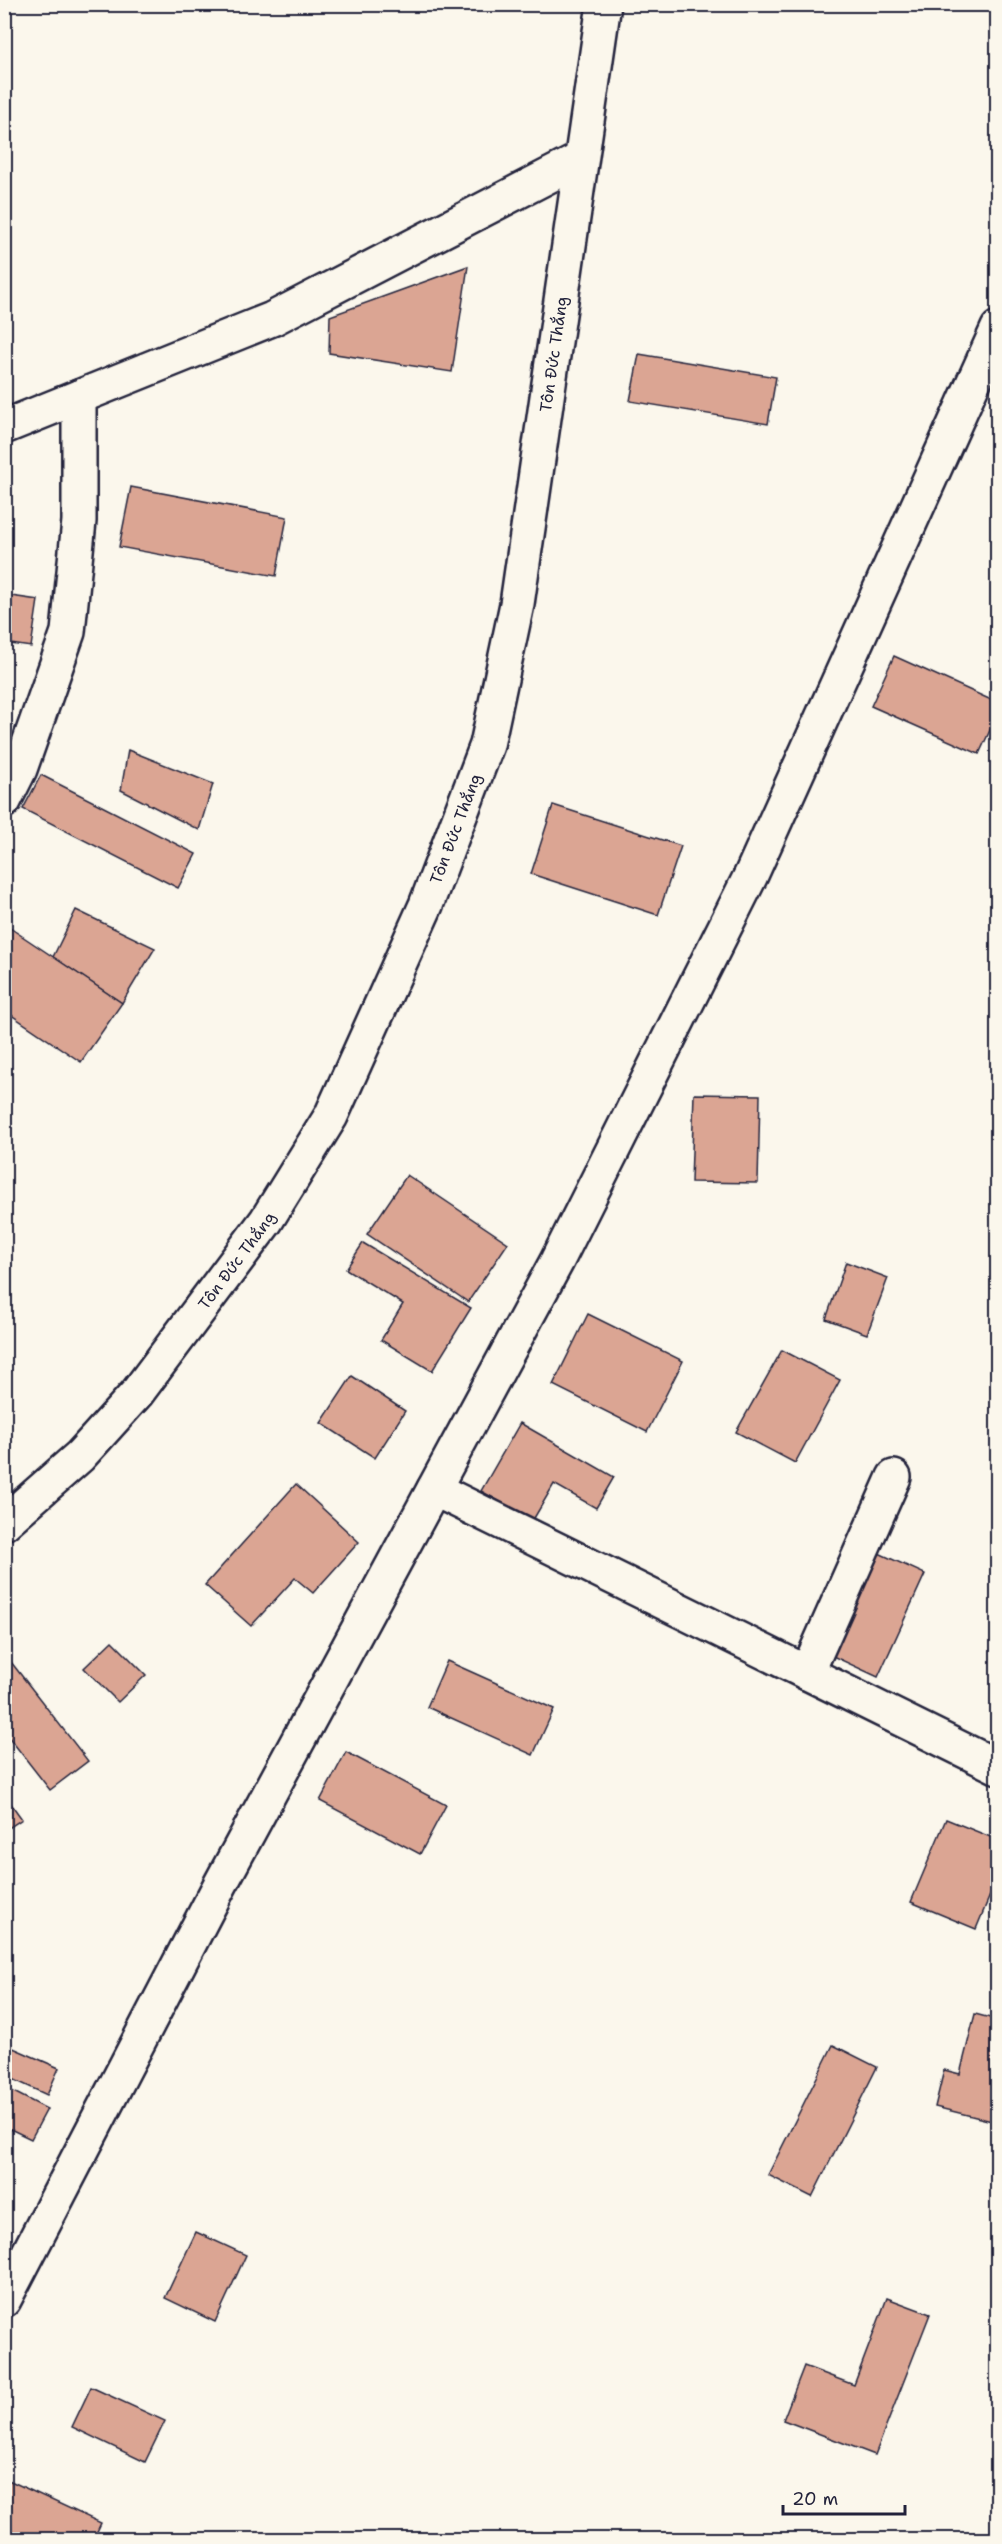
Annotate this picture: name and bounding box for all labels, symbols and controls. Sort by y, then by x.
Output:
street label: Tôn Đức Thắng [534,295,572,413]
street label: Tôn Đức Thắng [425,770,486,887]
street label: Tôn Đức Thắng [193,1208,280,1313]
scale bar [783,2478,904,2516]
text: 20 m [792,2487,838,2511]

